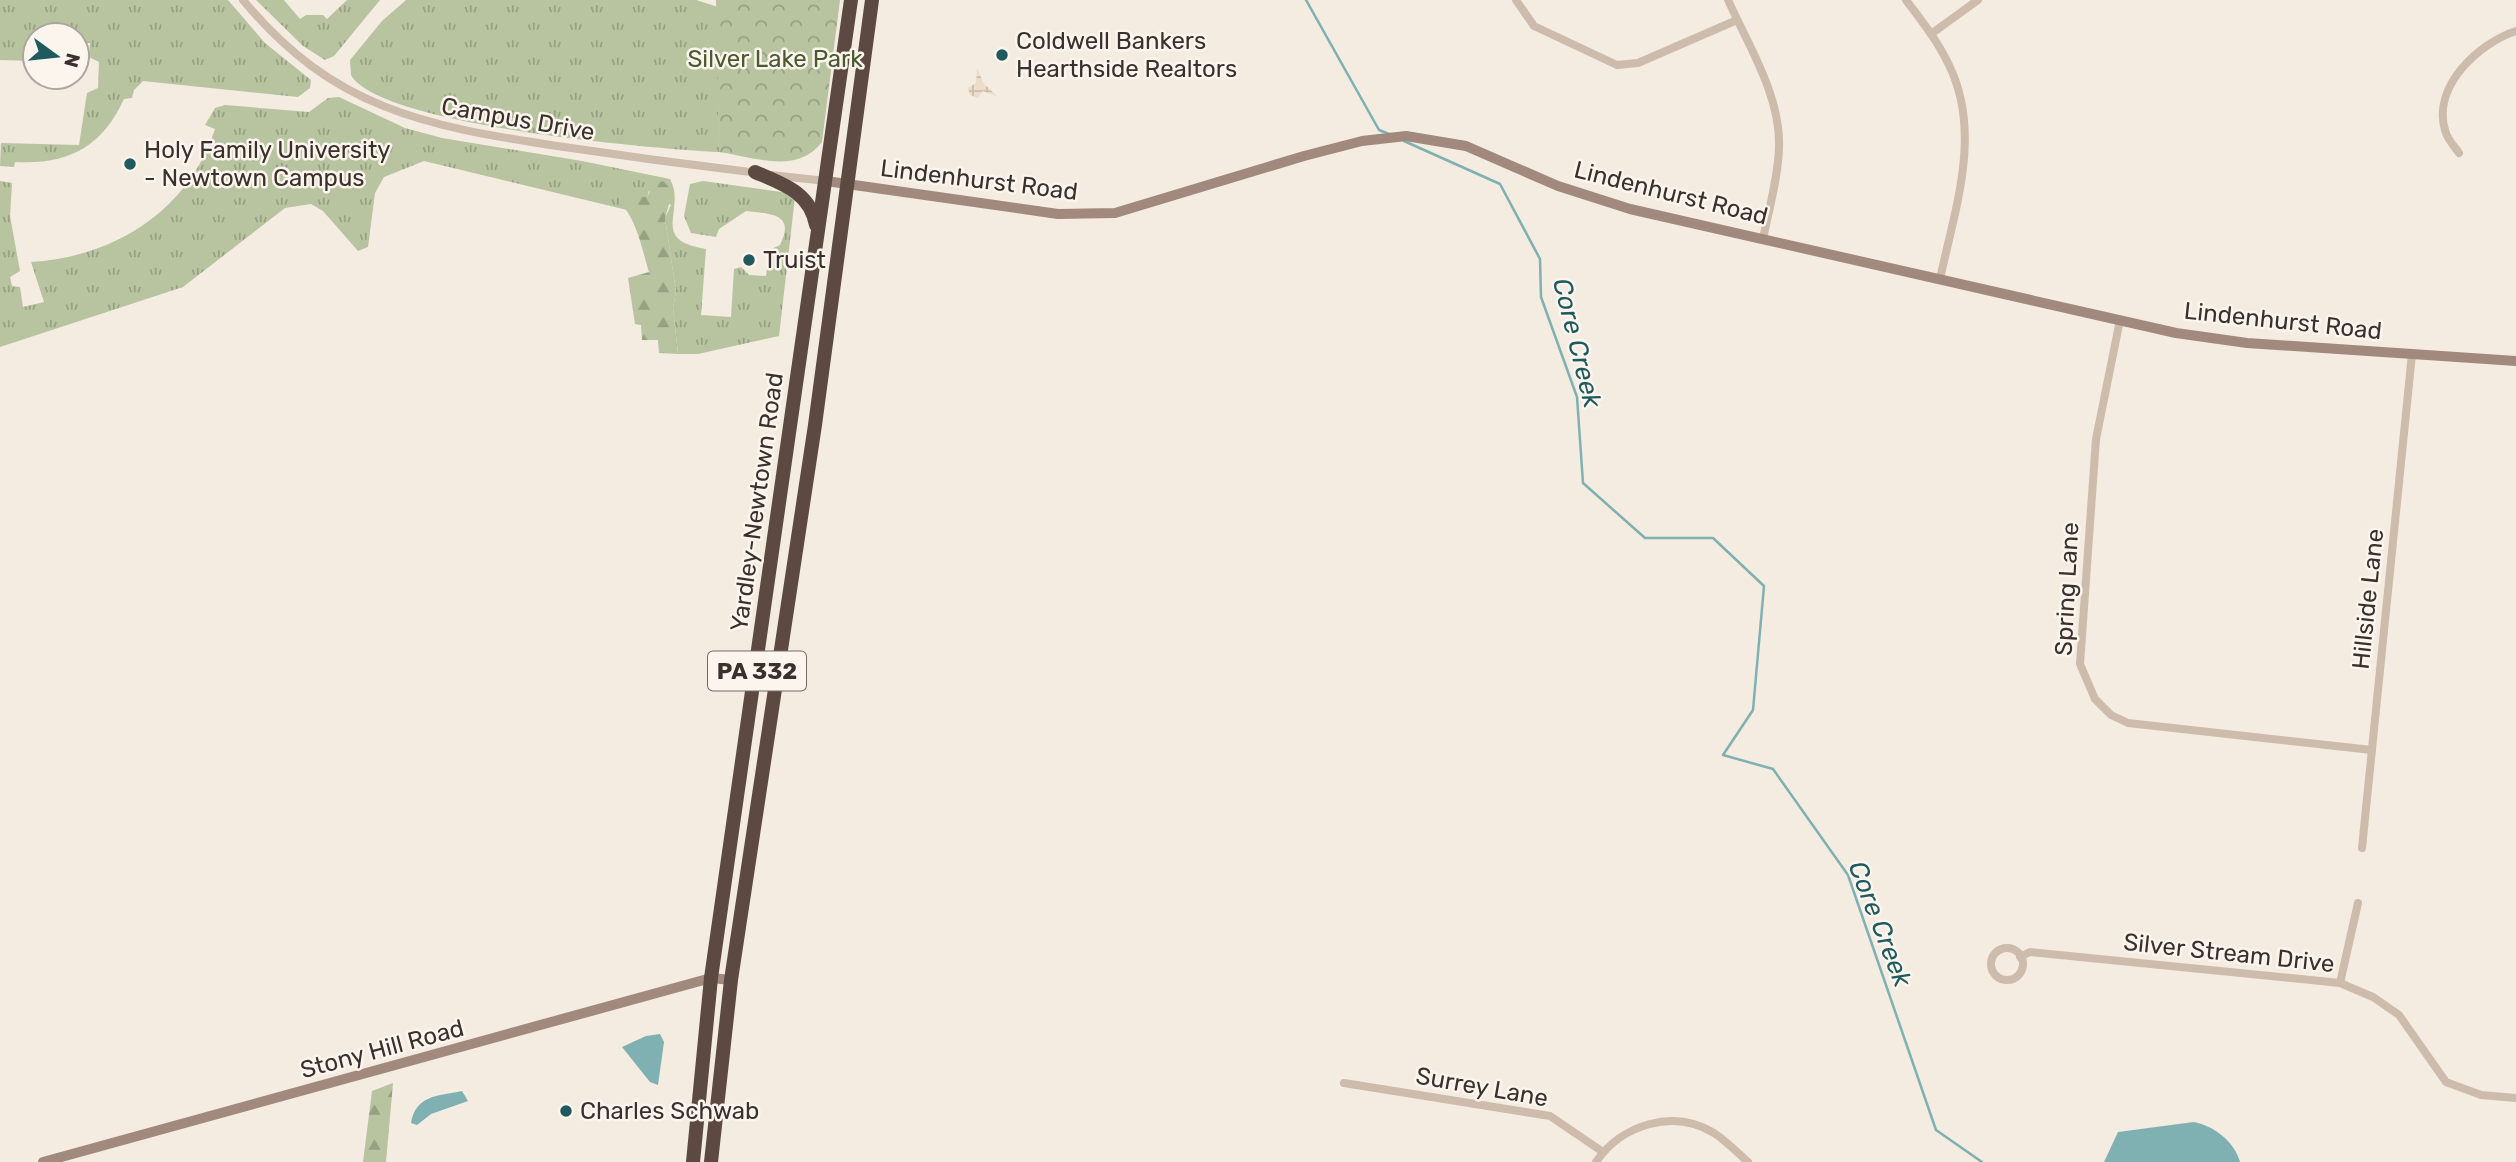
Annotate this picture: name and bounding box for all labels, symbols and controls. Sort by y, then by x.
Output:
north arrow [21,21,91,91]
place label: Coldwell Bankers Hearthside Realtors [1016,27,1237,83]
park label: Silver Lake Park [687,45,863,73]
marker: Coldwell Bankers Hearthside Realtors [994,47,1010,63]
text: N [59,51,85,70]
street label: Campus Drive [439,92,597,146]
place label: Holy Family University - Newtown Campus [144,136,391,192]
street label: Lindenhurst Road [879,154,1079,206]
street label: Lindenhurst Road [1571,155,1771,231]
marker: Holy Family University - Newtown Campus [122,156,138,172]
place label: Truist [763,246,826,274]
marker: Truist [741,252,757,268]
water label: Core Creek [1546,275,1608,412]
street label: Lindenhurst Road [2183,297,2383,345]
street label: Yardley-Newtown Road [725,371,789,633]
street label: Spring Lane [2050,522,2084,656]
street label: Hillside Lane [2347,527,2389,671]
road number: PA 332 [708,652,806,691]
water label: Core Creek [1842,857,1918,992]
street label: Silver Stream Drive [2122,928,2336,978]
street label: Stony Hill Road [297,1014,467,1084]
street label: Surrey Lane [1414,1062,1550,1112]
place label: Charles Schwab [580,1097,759,1125]
marker: Charles Schwab [558,1103,574,1119]

